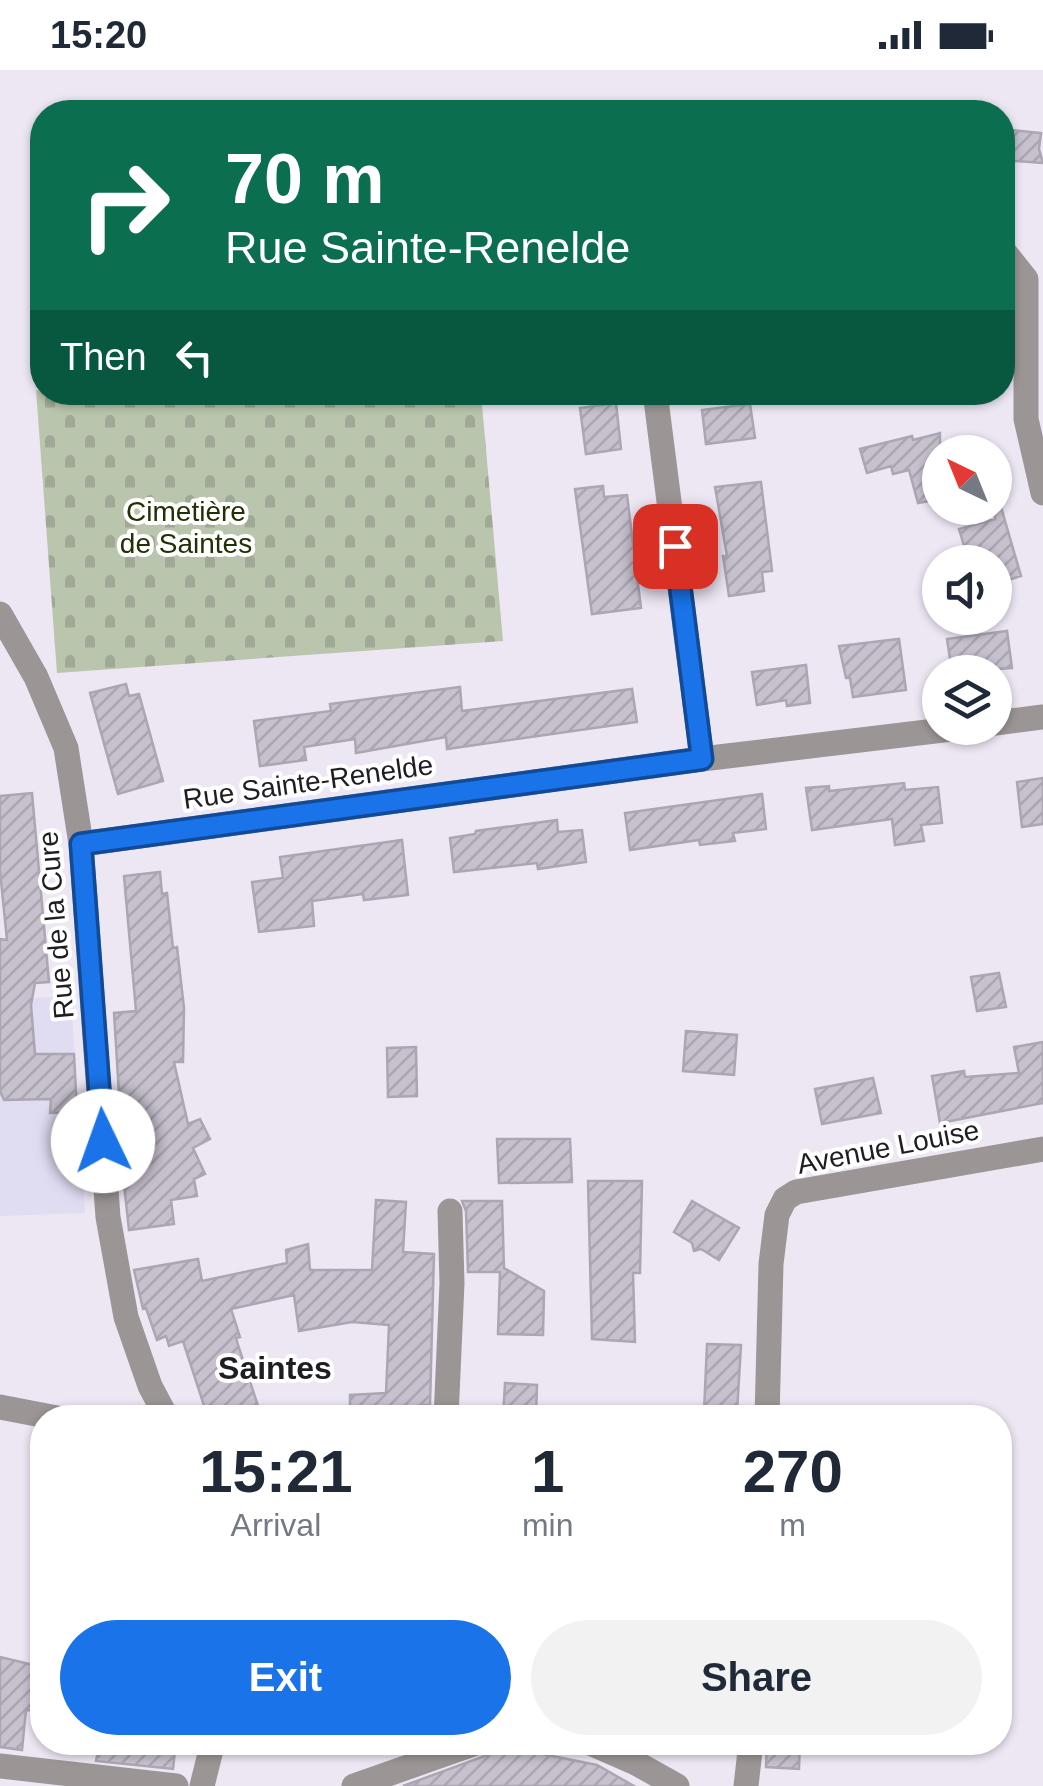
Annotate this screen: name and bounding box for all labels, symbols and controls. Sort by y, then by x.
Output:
text: 15:20 [50,14,147,56]
icon: right [60,140,190,270]
text: 70 m [225,140,385,218]
text: Rue Sainte-Renelde [225,222,630,273]
icon: left [167,330,222,385]
text: Then [60,336,147,378]
north arrow [922,435,1012,525]
map controls [922,435,1012,745]
park label: Cimetière de Saintes [120,496,252,559]
pin [633,504,718,589]
icon: arrive [648,519,703,574]
button: sound [922,545,1012,635]
button: layers [922,655,1012,745]
street label: Rue Sainte-Renelde [181,749,435,815]
street label: Rue de la Cure [32,830,80,1020]
position arrow [51,1089,155,1193]
street label: Avenue Louise [794,1114,982,1180]
district label: Saintes [218,1350,332,1386]
text: 15:21 [199,1438,353,1505]
text: 1 [531,1438,564,1505]
text: 270 [743,1438,843,1505]
text: Arrival [231,1507,321,1543]
text: min [522,1507,573,1543]
text: m [779,1507,806,1543]
button: Exit [60,1620,511,1735]
button: Share [531,1620,982,1735]

